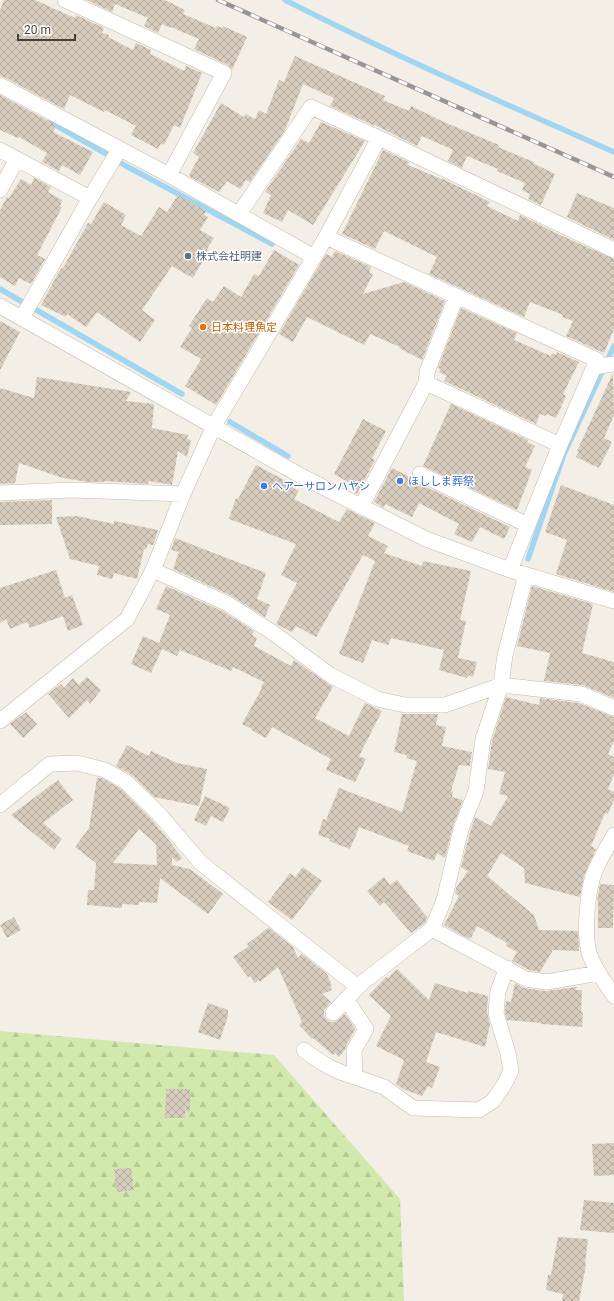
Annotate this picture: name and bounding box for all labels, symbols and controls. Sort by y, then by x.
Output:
scale bar [18,16,75,42]
text: 20 m [24,23,51,37]
place label: 株式会社明建 [196,250,262,263]
marker: 株式会社明建 [183,251,193,261]
place label: 日本料理魚定 [211,321,277,334]
marker: 日本料理魚定 [198,322,208,332]
place label: ほししま葬祭 [408,475,474,488]
marker: ほししま葬祭 [395,476,405,486]
place label: ヘアーサロンハヤシ [272,480,370,493]
marker: ヘアーサロンハヤシ [259,481,269,491]

